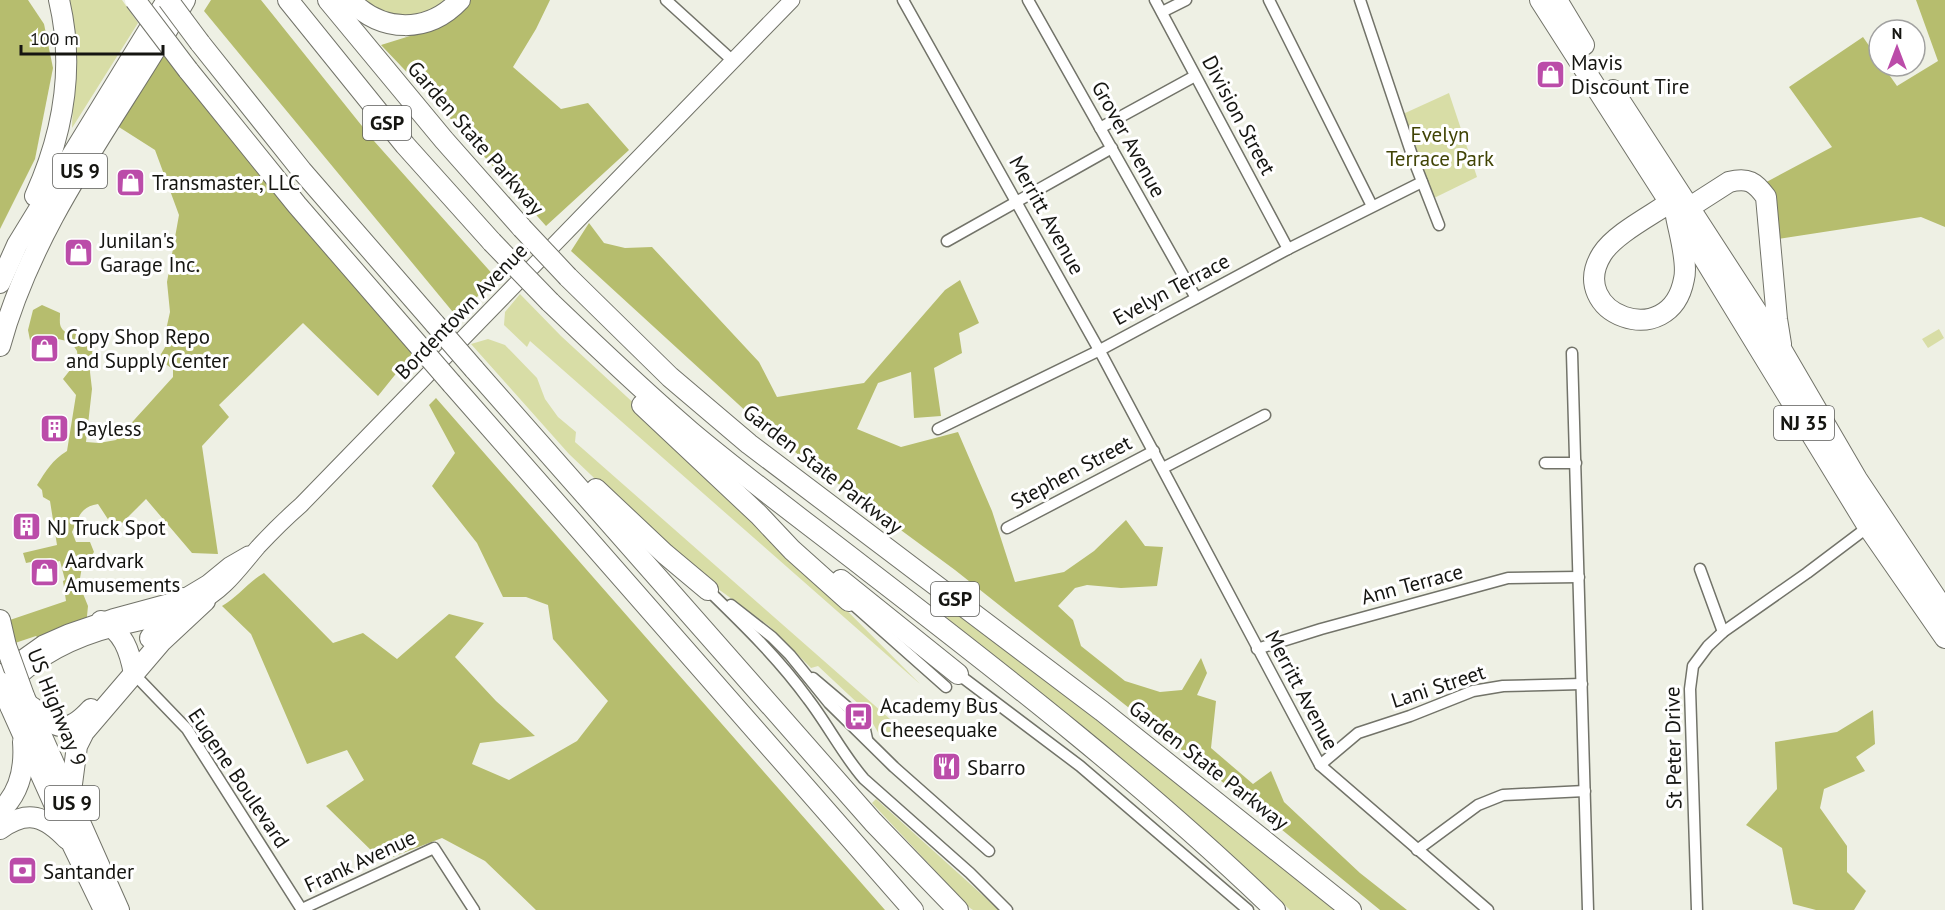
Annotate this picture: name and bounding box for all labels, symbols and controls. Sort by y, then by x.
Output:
scale bar [21,18,164,56]
north arrow [1867,18,1927,78]
text: N [1892,23,1902,43]
text: 100 m [30,27,79,50]
place label: Mavis Discount Tire [1571,49,1689,100]
street label: Division Street [1196,51,1282,179]
street label: Garden State Parkway [402,55,550,221]
shop icon: Mavis Discount Tire [1534,58,1566,90]
street label: Grover Avenue [1086,76,1172,202]
road number: GSP [363,106,411,140]
park label: Evelyn Terrace Park [1386,121,1494,172]
street label: Merritt Avenue [1003,151,1091,279]
road number: US 9 [53,154,107,188]
shop icon: Transmaster, LLC [115,166,147,198]
place label: Transmaster, LLC [152,169,300,196]
place label: Junilan's Garage Inc. [99,227,200,278]
shop icon: Junilan's Garage Inc. [63,236,95,268]
street label: Bordentown Avenue [389,237,533,385]
street label: Evelyn Terrace [1108,247,1234,331]
place label: Copy Shop Repo and Supply Center [66,323,229,374]
shop icon: Copy Shop Repo and Supply Center [29,332,61,364]
street label: Garden State Parkway [738,398,909,540]
road number: NJ 35 [1774,406,1834,440]
building icon: Payless [39,412,71,444]
place label: Payless [76,415,142,442]
street label: Stephen Street [1006,429,1136,515]
building icon: NJ Truck Spot [10,511,42,543]
place label: NJ Truck Spot [47,514,166,541]
place label: Aardvark Amusements [65,547,180,598]
shop icon: Aardvark Amusements [28,556,60,588]
street label: Ann Terrace [1358,557,1466,611]
road number: GSP [931,582,979,616]
street label: Merritt Avenue [1259,625,1345,755]
street label: US Highway 9 [21,644,93,770]
street label: Lani Street [1388,658,1488,714]
street label: St Peter Drive [1658,686,1688,810]
place label: Academy Bus Cheesequake [880,692,998,743]
street label: Garden State Parkway [1124,694,1295,836]
bus stop icon: Academy Bus Cheesequake [843,701,875,733]
street label: Eugene Boulevard [182,703,296,853]
restaurant icon: Sbarro [930,751,962,783]
place label: Sbarro [967,754,1025,781]
road number: US 9 [45,786,99,820]
street label: Frank Avenue [300,823,420,899]
bank icon: Santander [6,855,38,887]
place label: Santander [43,858,134,885]

